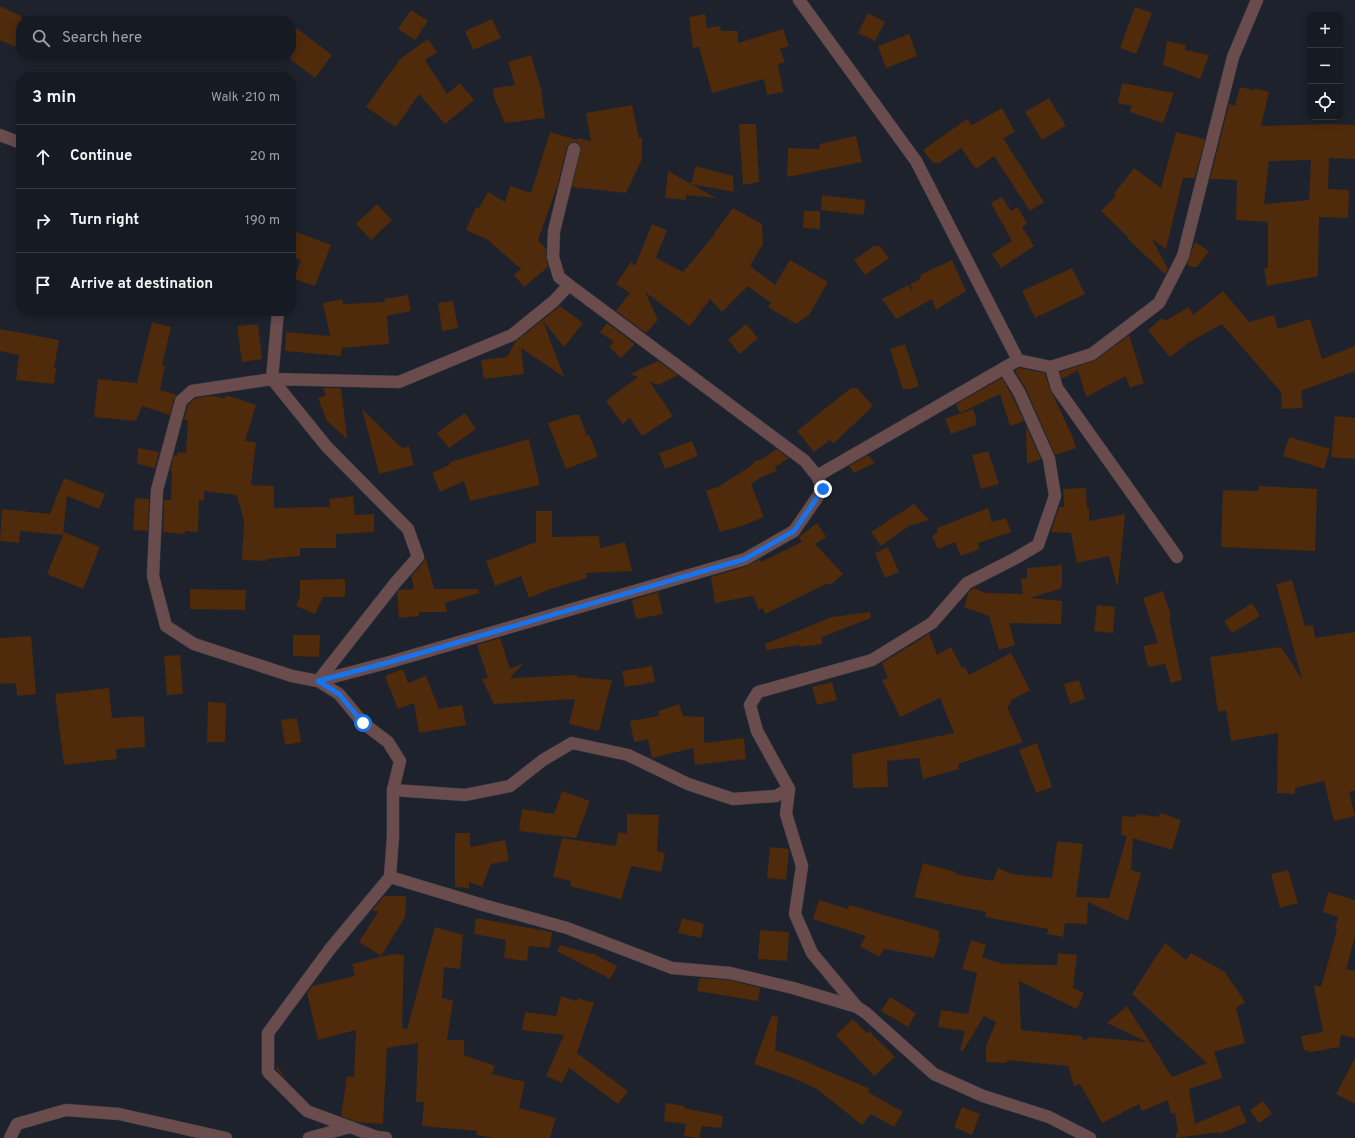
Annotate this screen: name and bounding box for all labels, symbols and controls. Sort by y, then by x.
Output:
map controls [1307,12,1343,120]
button: + [1307,12,1343,48]
search box [16,16,296,60]
icon: search [30,27,52,49]
text: Search here [62,29,142,48]
button: − [1307,48,1343,84]
button: locate [1307,84,1343,120]
text: 3 min [32,87,76,109]
text: Walk · 210 m [211,90,280,106]
icon: ahead [32,146,54,168]
text: Continue [70,147,132,166]
text: 20 m [250,149,280,165]
icon: right [32,210,54,232]
text: Turn right [70,211,139,230]
text: 190 m [245,213,280,229]
icon: arrive [32,274,54,296]
text: Arrive at destination [70,275,213,294]
route end [814,480,832,498]
route start [354,714,372,732]

